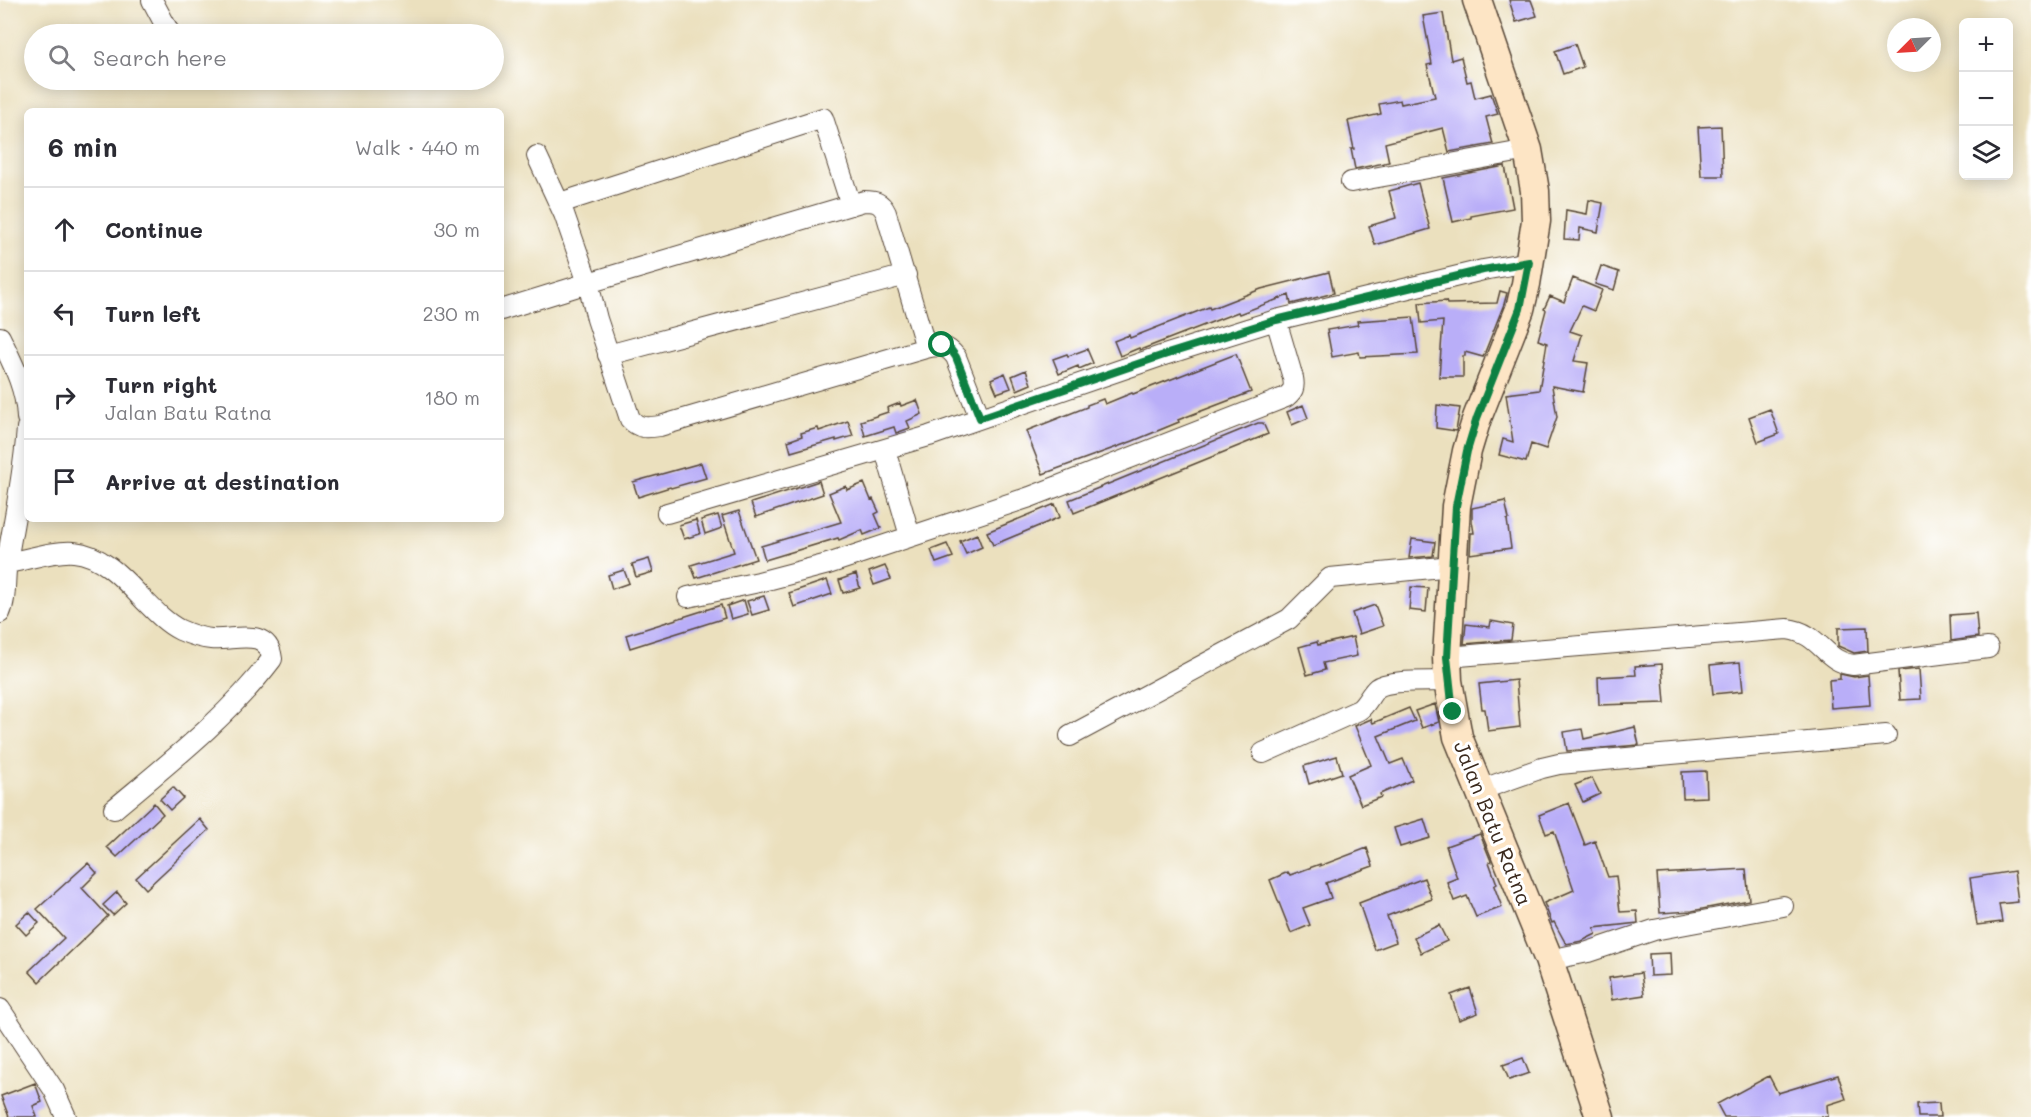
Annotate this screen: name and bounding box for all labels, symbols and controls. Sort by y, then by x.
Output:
north arrow [1887,18,1941,72]
map controls [1959,18,2013,180]
button: + [1959,18,2013,72]
search box [24,24,504,90]
icon: search [45,41,78,74]
text: Search here [93,43,227,72]
button: − [1959,72,2013,126]
button: layers [1959,126,2013,180]
text: 6 min [48,130,117,164]
text: Walk · 440 m [355,134,480,160]
icon: ahead [48,213,81,246]
text: Continue [105,215,203,244]
text: 30 m [434,216,480,242]
icon: left [48,297,81,330]
text: Turn left [105,299,201,328]
text: 230 m [422,300,480,326]
route start [928,331,954,357]
text: Turn right [105,370,217,399]
icon: right [48,381,81,414]
text: 180 m [424,384,480,410]
text: Jalan Batu Ratna [105,399,272,425]
icon: arrive [48,465,81,498]
text: Arrive at destination [105,467,340,496]
route end [1439,698,1465,724]
street label: Jalan Batu Ratna [1449,737,1539,909]

